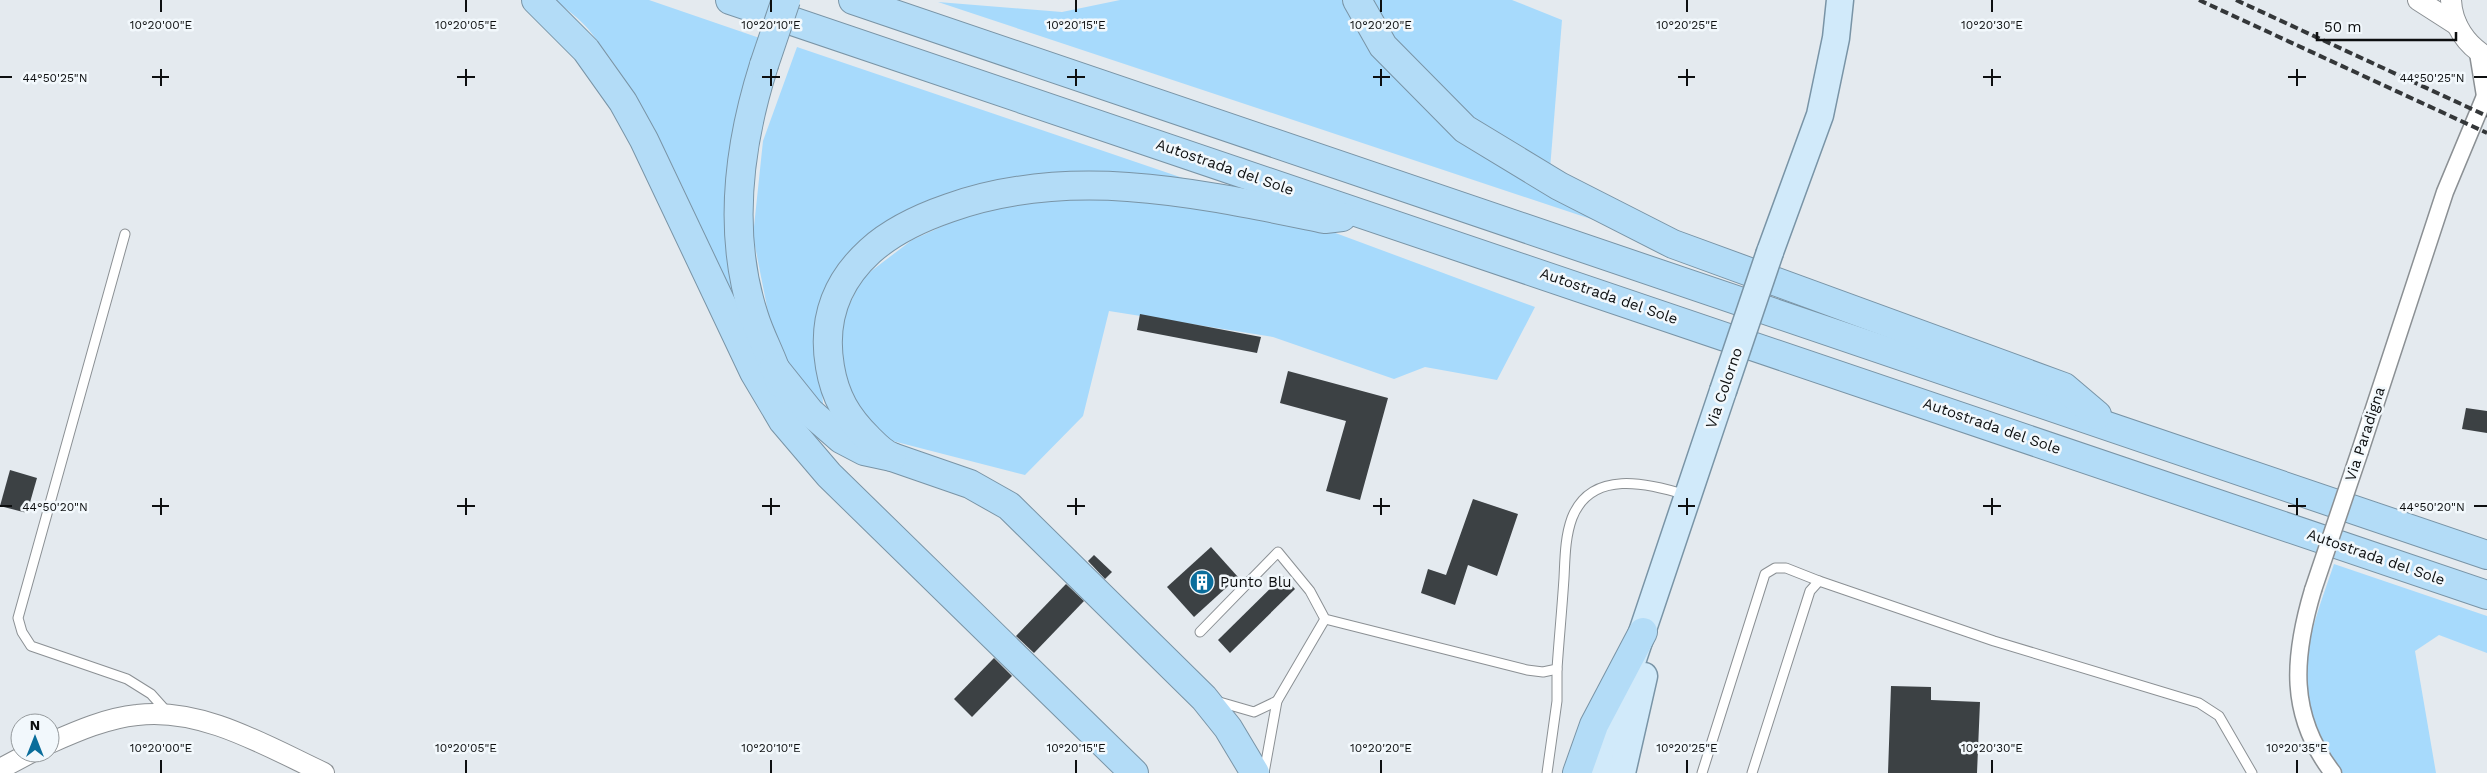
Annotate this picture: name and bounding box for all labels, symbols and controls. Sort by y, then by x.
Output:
scale bar [2317,10,2456,42]
text: 10°20'00"E [130,18,193,32]
text: 10°20'05"E [435,18,497,32]
text: 10°20'10"E [741,18,801,32]
text: 10°20'15"E [1046,18,1106,32]
text: 10°20'20"E [1350,18,1412,32]
text: 10°20'25"E [1656,18,1718,32]
text: 10°20'30"E [1961,18,2023,32]
text: 50 m [2324,18,2361,36]
text: 44°50'25"N [22,71,88,85]
text: 44°50'25"N [2399,71,2465,85]
street label: Autostrada del Sole [1154,135,1296,199]
street label: Autostrada del Sole [1538,264,1680,328]
street label: Via Colorno [1702,345,1746,431]
street label: Via Paradigna [2341,384,2389,483]
street label: Autostrada del Sole [1921,394,2063,458]
text: 44°50'20"N [22,500,88,514]
text: 44°50'20"N [2399,500,2465,514]
street label: Autostrada del Sole [2305,525,2447,589]
building icon: Punto Blu [1189,569,1215,595]
place label: Punto Blu [1220,573,1292,591]
north arrow [10,713,60,763]
text: N [30,717,40,733]
text: 10°20'00"E [130,741,193,755]
text: 10°20'05"E [435,741,497,755]
text: 10°20'10"E [741,741,801,755]
text: 10°20'15"E [1046,741,1106,755]
text: 10°20'20"E [1350,741,1412,755]
text: 10°20'25"E [1656,741,1718,755]
text: 10°20'30"E [1961,741,2023,755]
text: 10°20'35"E [2266,741,2328,755]

